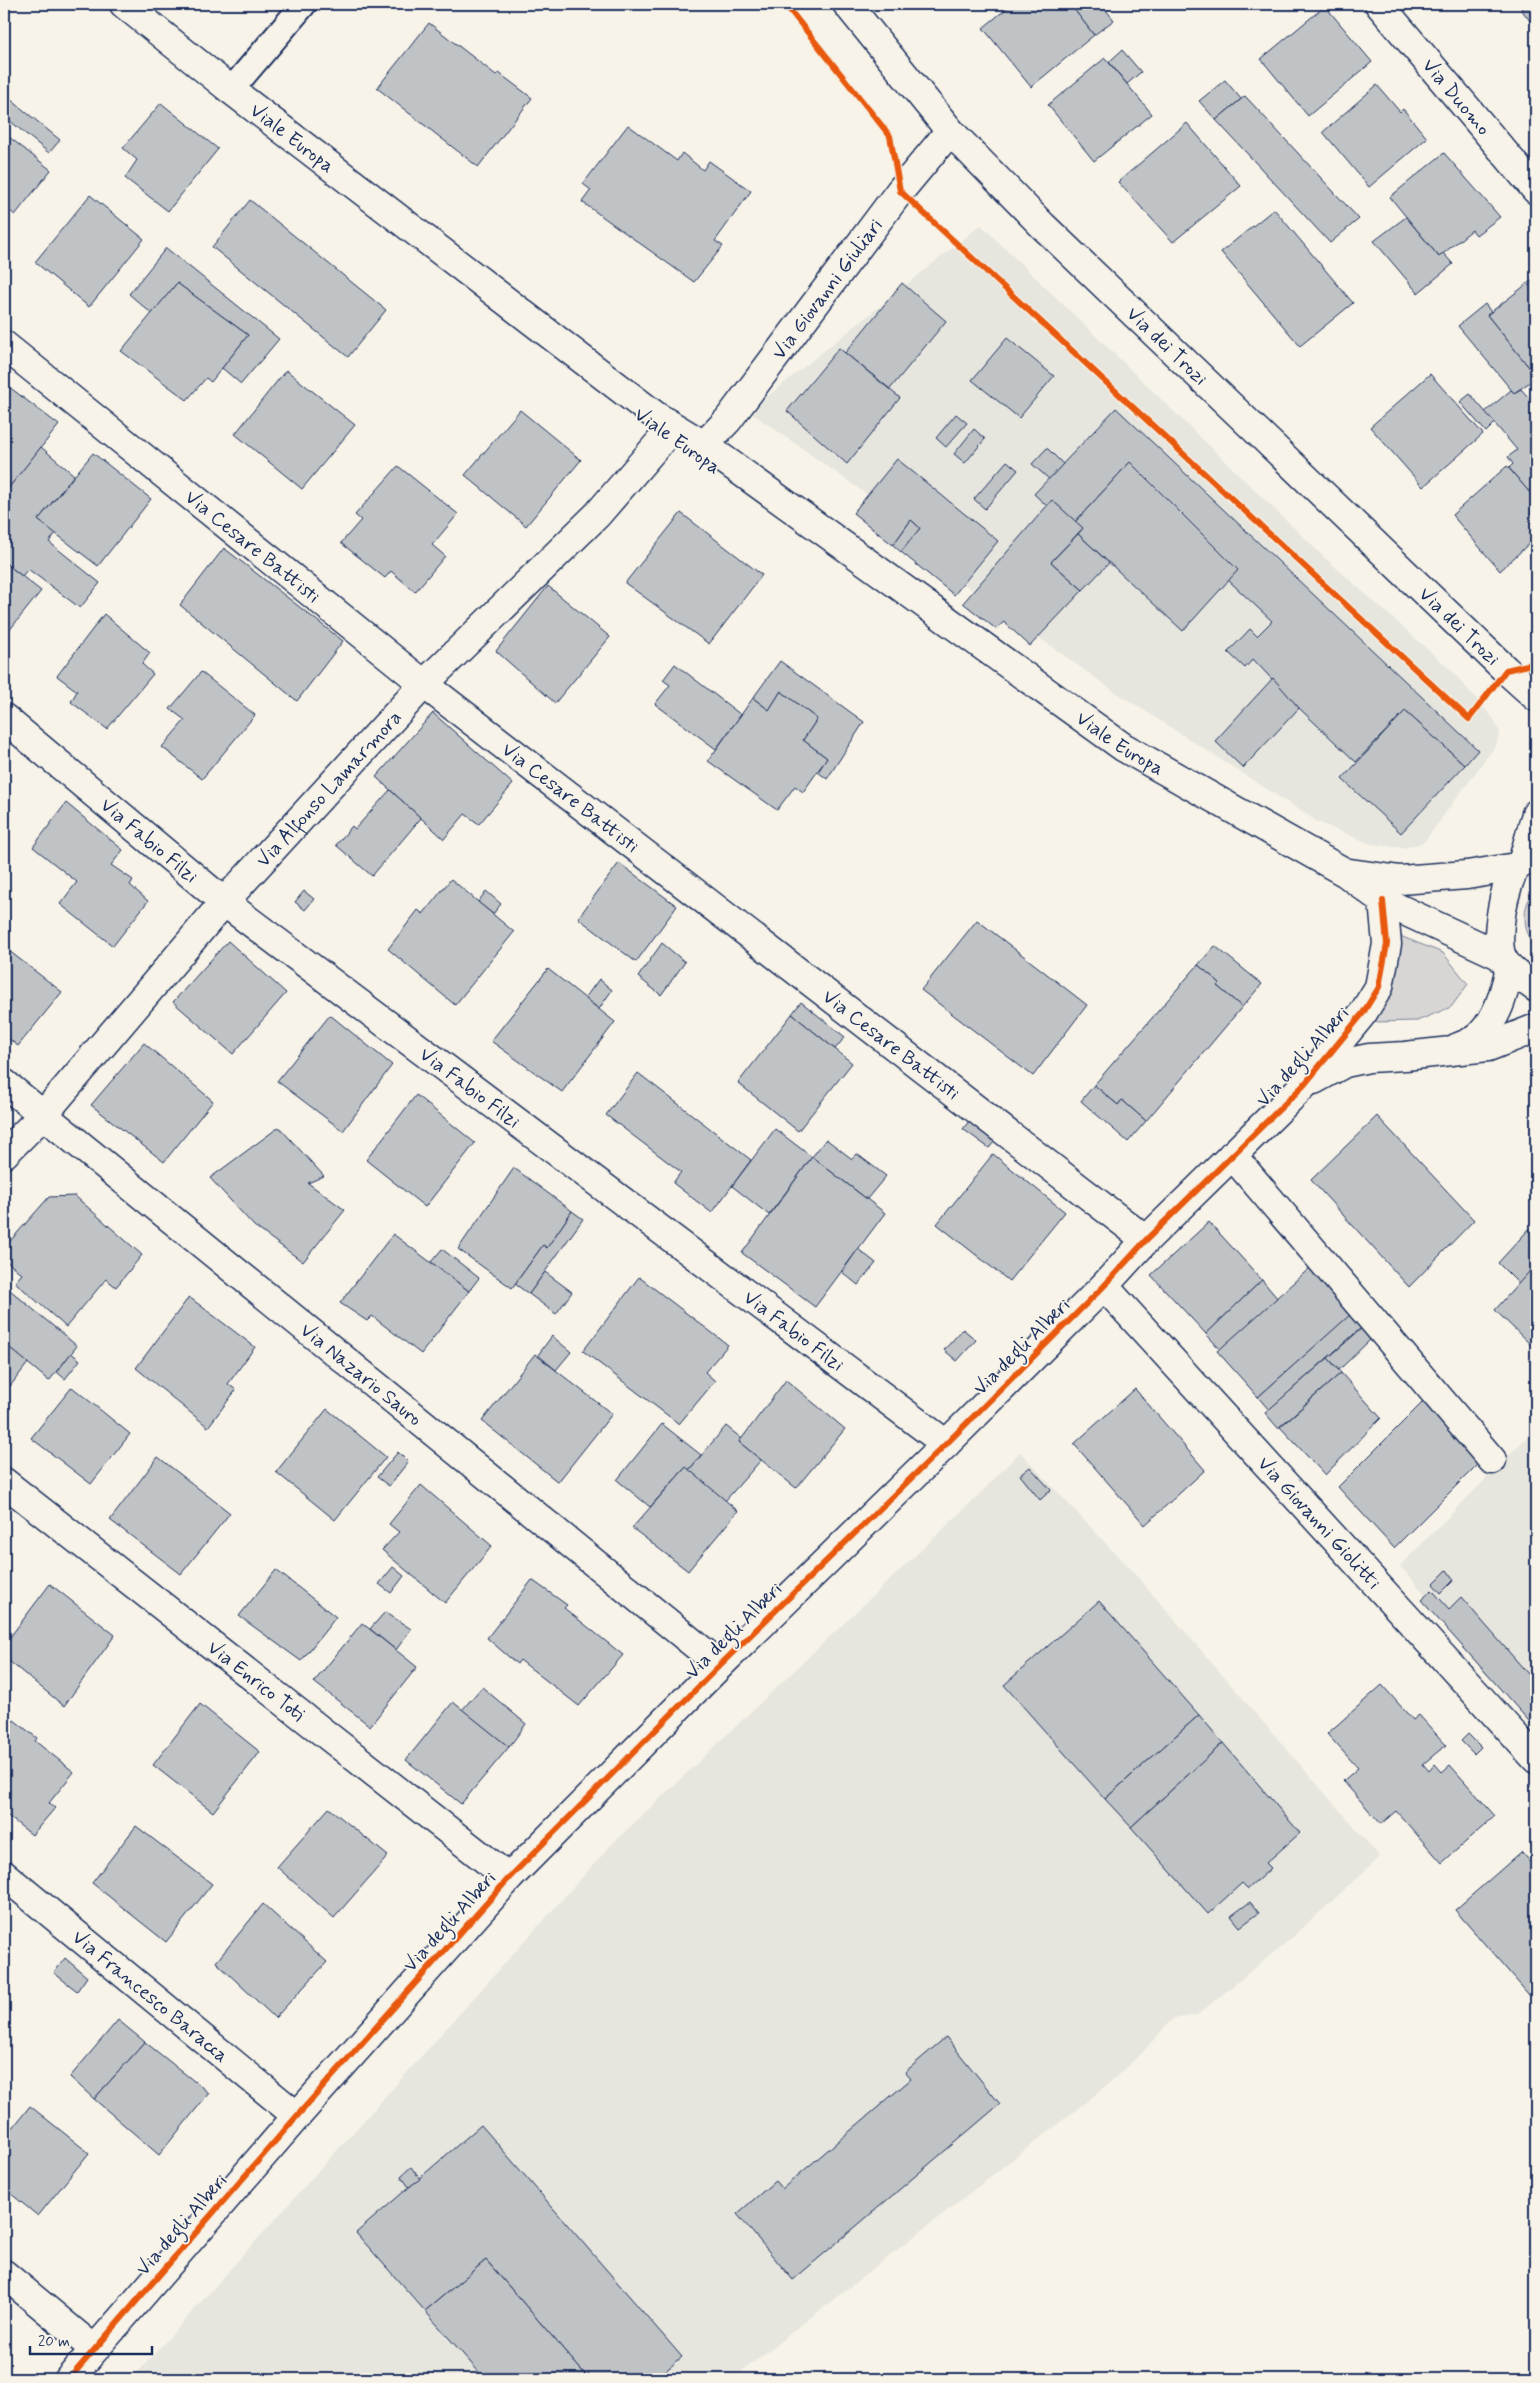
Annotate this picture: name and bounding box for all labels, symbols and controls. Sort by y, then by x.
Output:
street label: Via Duomo [1416,53,1496,142]
street label: Viale Europa [244,97,340,180]
street label: Via Giovanni Giuliari [766,213,890,366]
street label: Via dei Trozi [1120,301,1213,392]
street label: Viale Europa [628,402,726,481]
street label: Via Cesare Battisti [179,484,325,610]
street label: Via dei Trozi [1412,581,1505,672]
street label: Via Alfonso Lamarmora [250,705,408,874]
street label: Viale Europa [1070,705,1169,782]
street label: Via Cesare Battisti [496,737,644,860]
street label: Via Fabio Filzi [94,792,203,890]
street label: Via Cesare Battisti [816,984,965,1107]
street label: Via degli Alberi [1250,1001,1357,1115]
street label: Via Fabio Filzi [414,1041,526,1135]
street label: Via Fabio Filzi [737,1285,850,1378]
street label: Via degli Alberi [967,1292,1078,1403]
street label: Via Nazario Sauro [294,1317,428,1433]
street label: Via Giovanni Giolitti [1251,1451,1387,1596]
street label: Via degli Alberi [679,1576,790,1687]
street label: Via Enrico Toti [201,1634,310,1728]
street label: Via degli Alberi [397,1866,504,1980]
street label: Via Francesco Baracca [66,1924,234,2069]
street label: Via degli Alberi [130,2168,236,2283]
scale bar [30,2323,152,2355]
text: 20 m [38,2332,70,2352]

